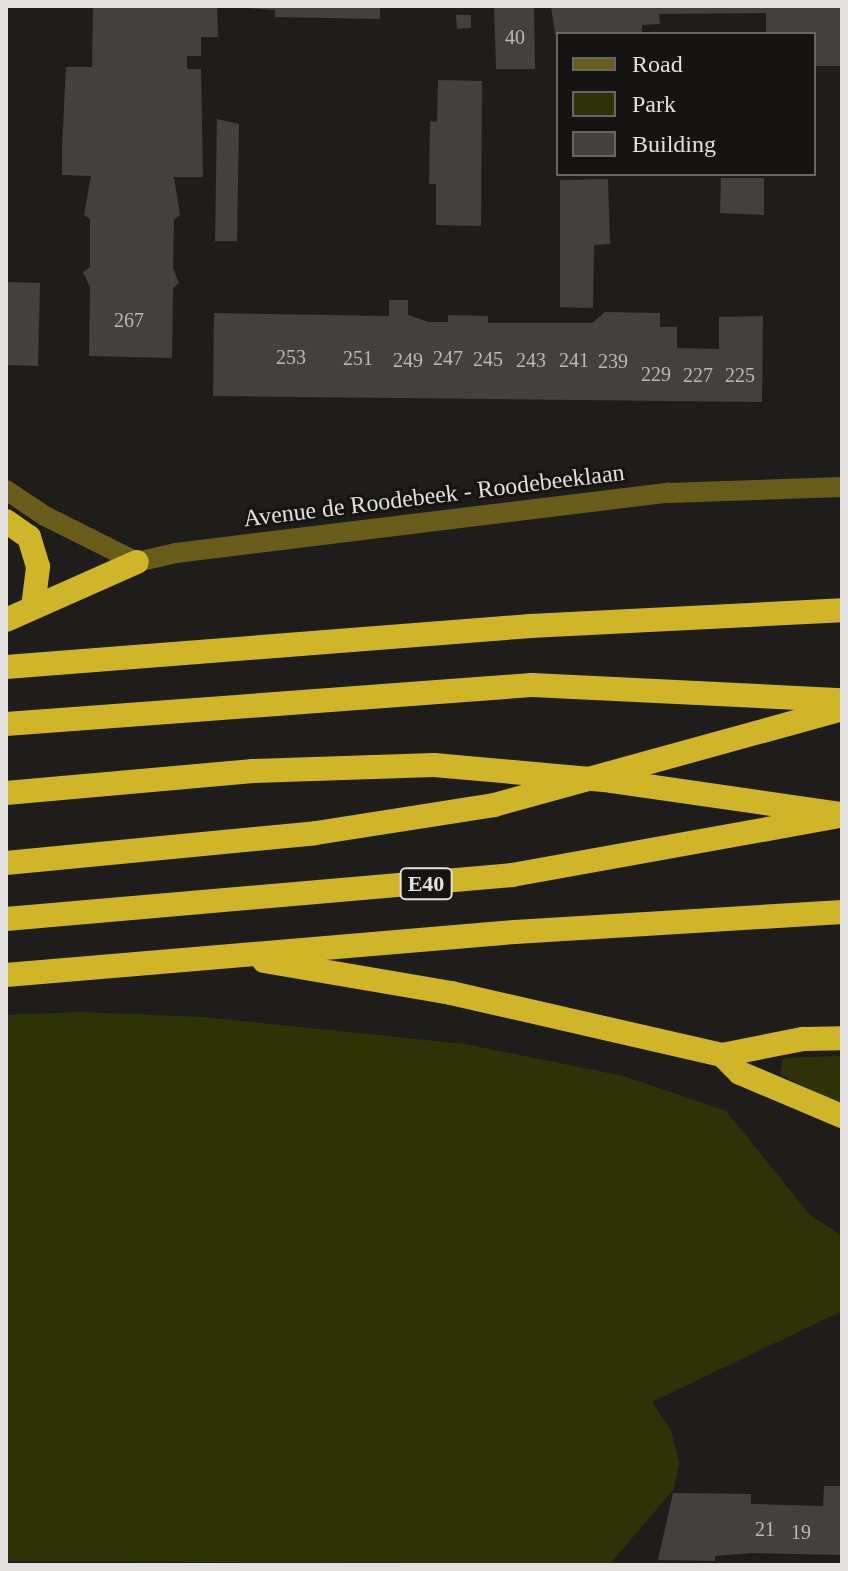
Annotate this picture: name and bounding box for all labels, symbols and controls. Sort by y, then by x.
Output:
house number: 40 [505,25,525,49]
legend [556,32,816,176]
text: Road [632,51,683,77]
text: Park [632,91,676,117]
text: Building [632,131,716,157]
house number: 267 [114,308,144,332]
house number: 253 [276,345,306,369]
house number: 251 [343,346,373,370]
house number: 247 [433,346,463,370]
house number: 245 [473,347,503,371]
house number: 249 [393,348,423,372]
house number: 243 [516,348,546,372]
house number: 241 [559,348,589,372]
house number: 239 [598,349,628,373]
house number: 229 [641,362,671,386]
house number: 227 [683,363,713,387]
house number: 225 [725,363,755,387]
street label: Avenue de Roodebeek - Roodebeeklaan [242,458,626,534]
road number: E40 [398,866,454,902]
house number: 21 [755,1517,775,1541]
house number: 19 [791,1520,811,1544]

